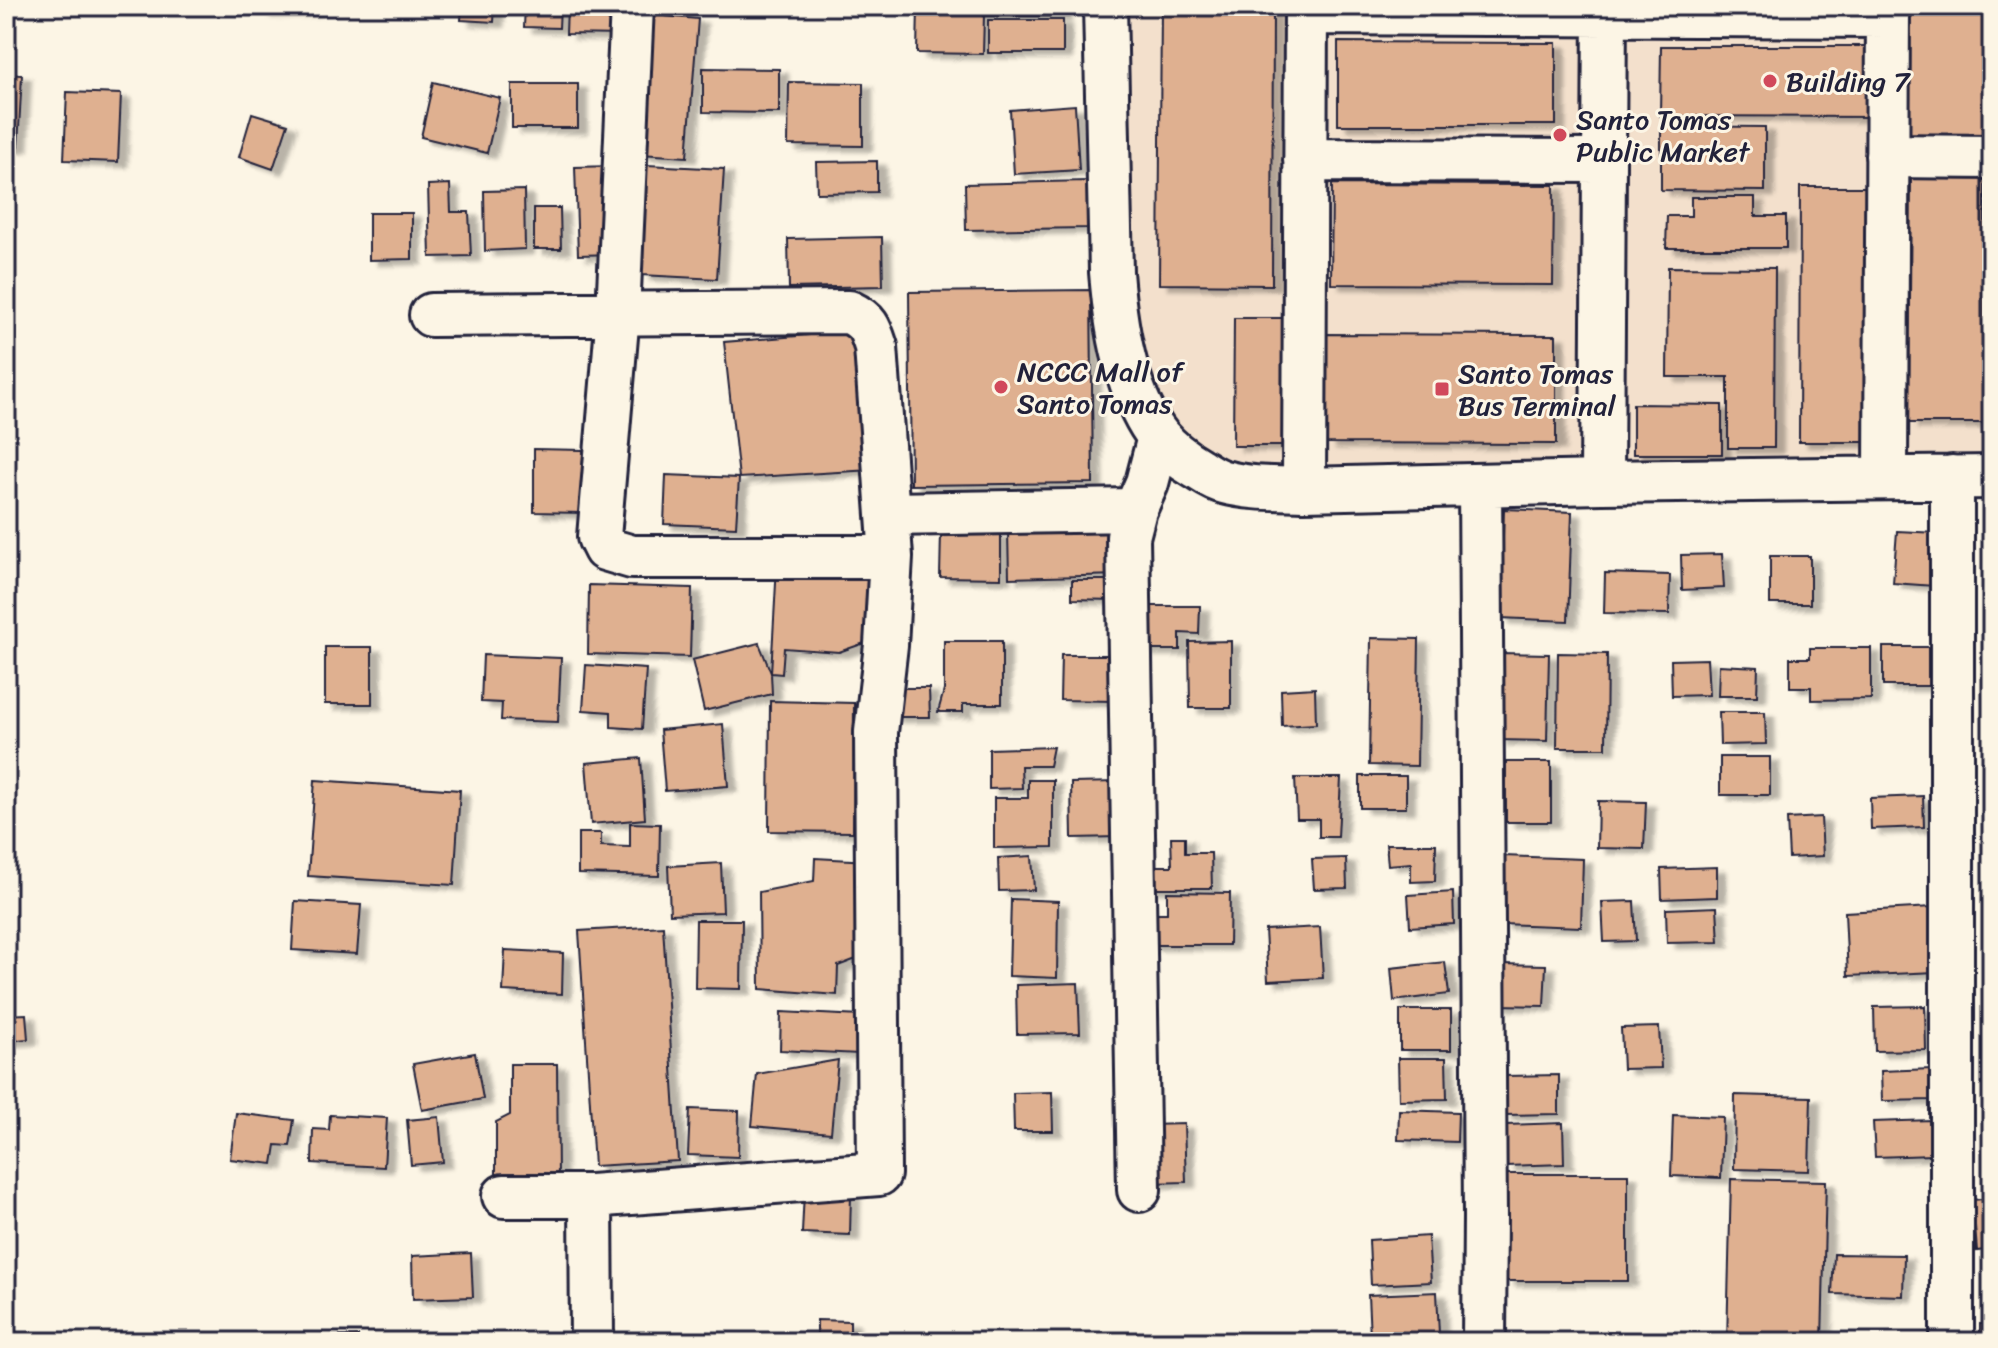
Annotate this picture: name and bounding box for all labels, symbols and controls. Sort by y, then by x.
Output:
place label: Building 7 [1786,57,1911,106]
marker: Building 7 [1761,72,1779,90]
place label: Santo Tomas Public Market [1576,95,1751,176]
marker: Santo Tomas Public Market [1551,126,1569,144]
place label: NCCC Mall of Santo Tomas [1017,347,1186,428]
place label: Santo Tomas Bus Terminal [1458,349,1616,430]
marker: NCCC Mall of Santo Tomas [992,378,1010,396]
marker: Santo Tomas Bus Terminal [1433,380,1451,398]

